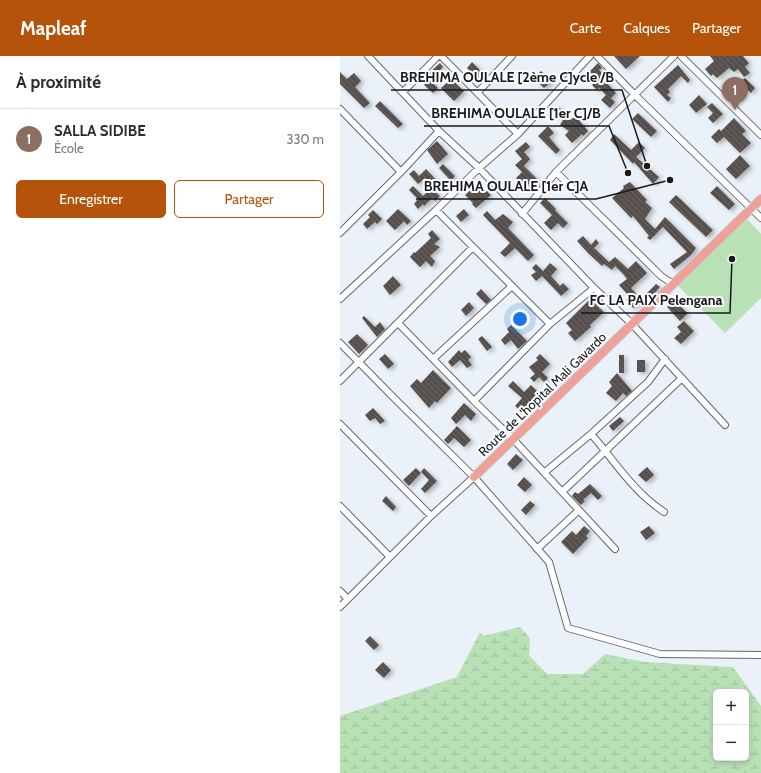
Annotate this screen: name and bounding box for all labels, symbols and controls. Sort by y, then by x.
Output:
text: Mapleaf [20,17,87,40]
text: Carte [570,19,601,37]
text: Calques [623,19,670,37]
text: Partager [692,19,741,37]
callout: BREHIMA OULALE [2ème C]ycle /B [391,64,622,90]
text: BREHIMA OULALE [2ème C]ycle /B [400,68,614,86]
text: À proximité [16,72,101,92]
pin: 1 [722,77,748,110]
callout: BREHIMA OULALE [1er C]/B [424,100,609,126]
text: BREHIMA OULALE [1er C]/B [431,104,601,122]
text: SALLA SIDIBE [54,122,146,140]
text: 1 [27,131,31,147]
text: 330 m [287,131,324,147]
text: École [54,140,84,156]
callout: BREHIMA OULALE [1er C]A [416,173,596,199]
text: BREHIMA OULALE [1er C]A [424,177,588,195]
button: Enregistrer [16,180,166,218]
button: Partager [174,180,324,218]
callout: FC LA PAIX Pelengana [581,287,730,313]
text: FC LA PAIX Pelengana [590,291,722,309]
your location [510,309,530,329]
street label: Route de L'hopital Mali Gavardo [475,329,609,459]
map controls [713,689,749,761]
button: + [713,689,749,725]
button: − [713,725,749,761]

